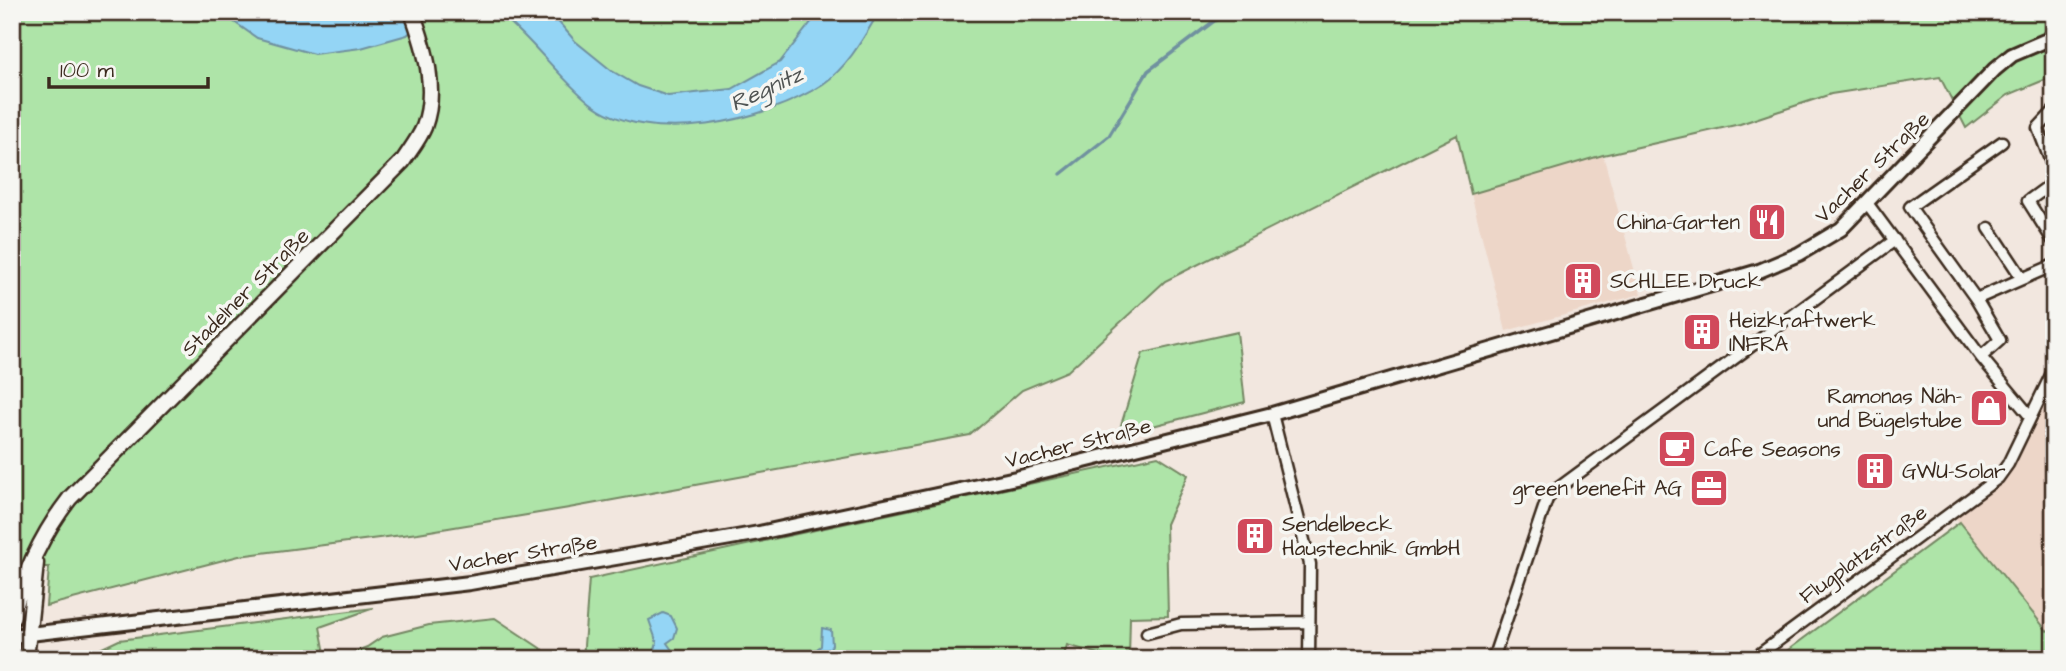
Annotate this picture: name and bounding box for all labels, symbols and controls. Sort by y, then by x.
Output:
scale bar [49,46,208,90]
text: 100 m [60,56,115,85]
water label: Regnitz [725,58,810,120]
street label: Vacher Straße [1809,105,1936,230]
restaurant icon: China-Garten [1746,201,1788,243]
place label: China-Garten [1617,208,1740,237]
street label: Stadelner Straße [175,222,316,363]
building icon: SCHLEE Druck [1562,260,1604,302]
place label: SCHLEE Druck [1610,267,1761,296]
place label: Heizkraftwerk INFRA [1729,306,1876,359]
building icon: Heizkraftwerk INFRA [1681,311,1723,353]
place label: Ramonas Näh- und Bügelstube [1818,382,1962,437]
shop icon: Ramonas Näh- und Bügelstube [1968,387,2010,429]
street label: Vacher Straße [1002,411,1154,476]
cafe icon: Cafe Seasons [1656,428,1698,470]
place label: Cafe Seasons [1704,435,1841,464]
building icon: GWU-Solar [1854,450,1896,492]
place label: GWU-Solar [1902,457,2006,486]
office icon: green benefit AG [1688,467,1730,509]
place label: green benefit AG [1512,474,1682,505]
street label: Flugplatzstraße [1793,498,1934,612]
place label: Sendelbeck Haustechnik GmbH [1282,510,1461,563]
building icon: Sendelbeck Haustechnik GmbH [1234,515,1276,557]
street label: Vacher Straße [447,527,599,580]

